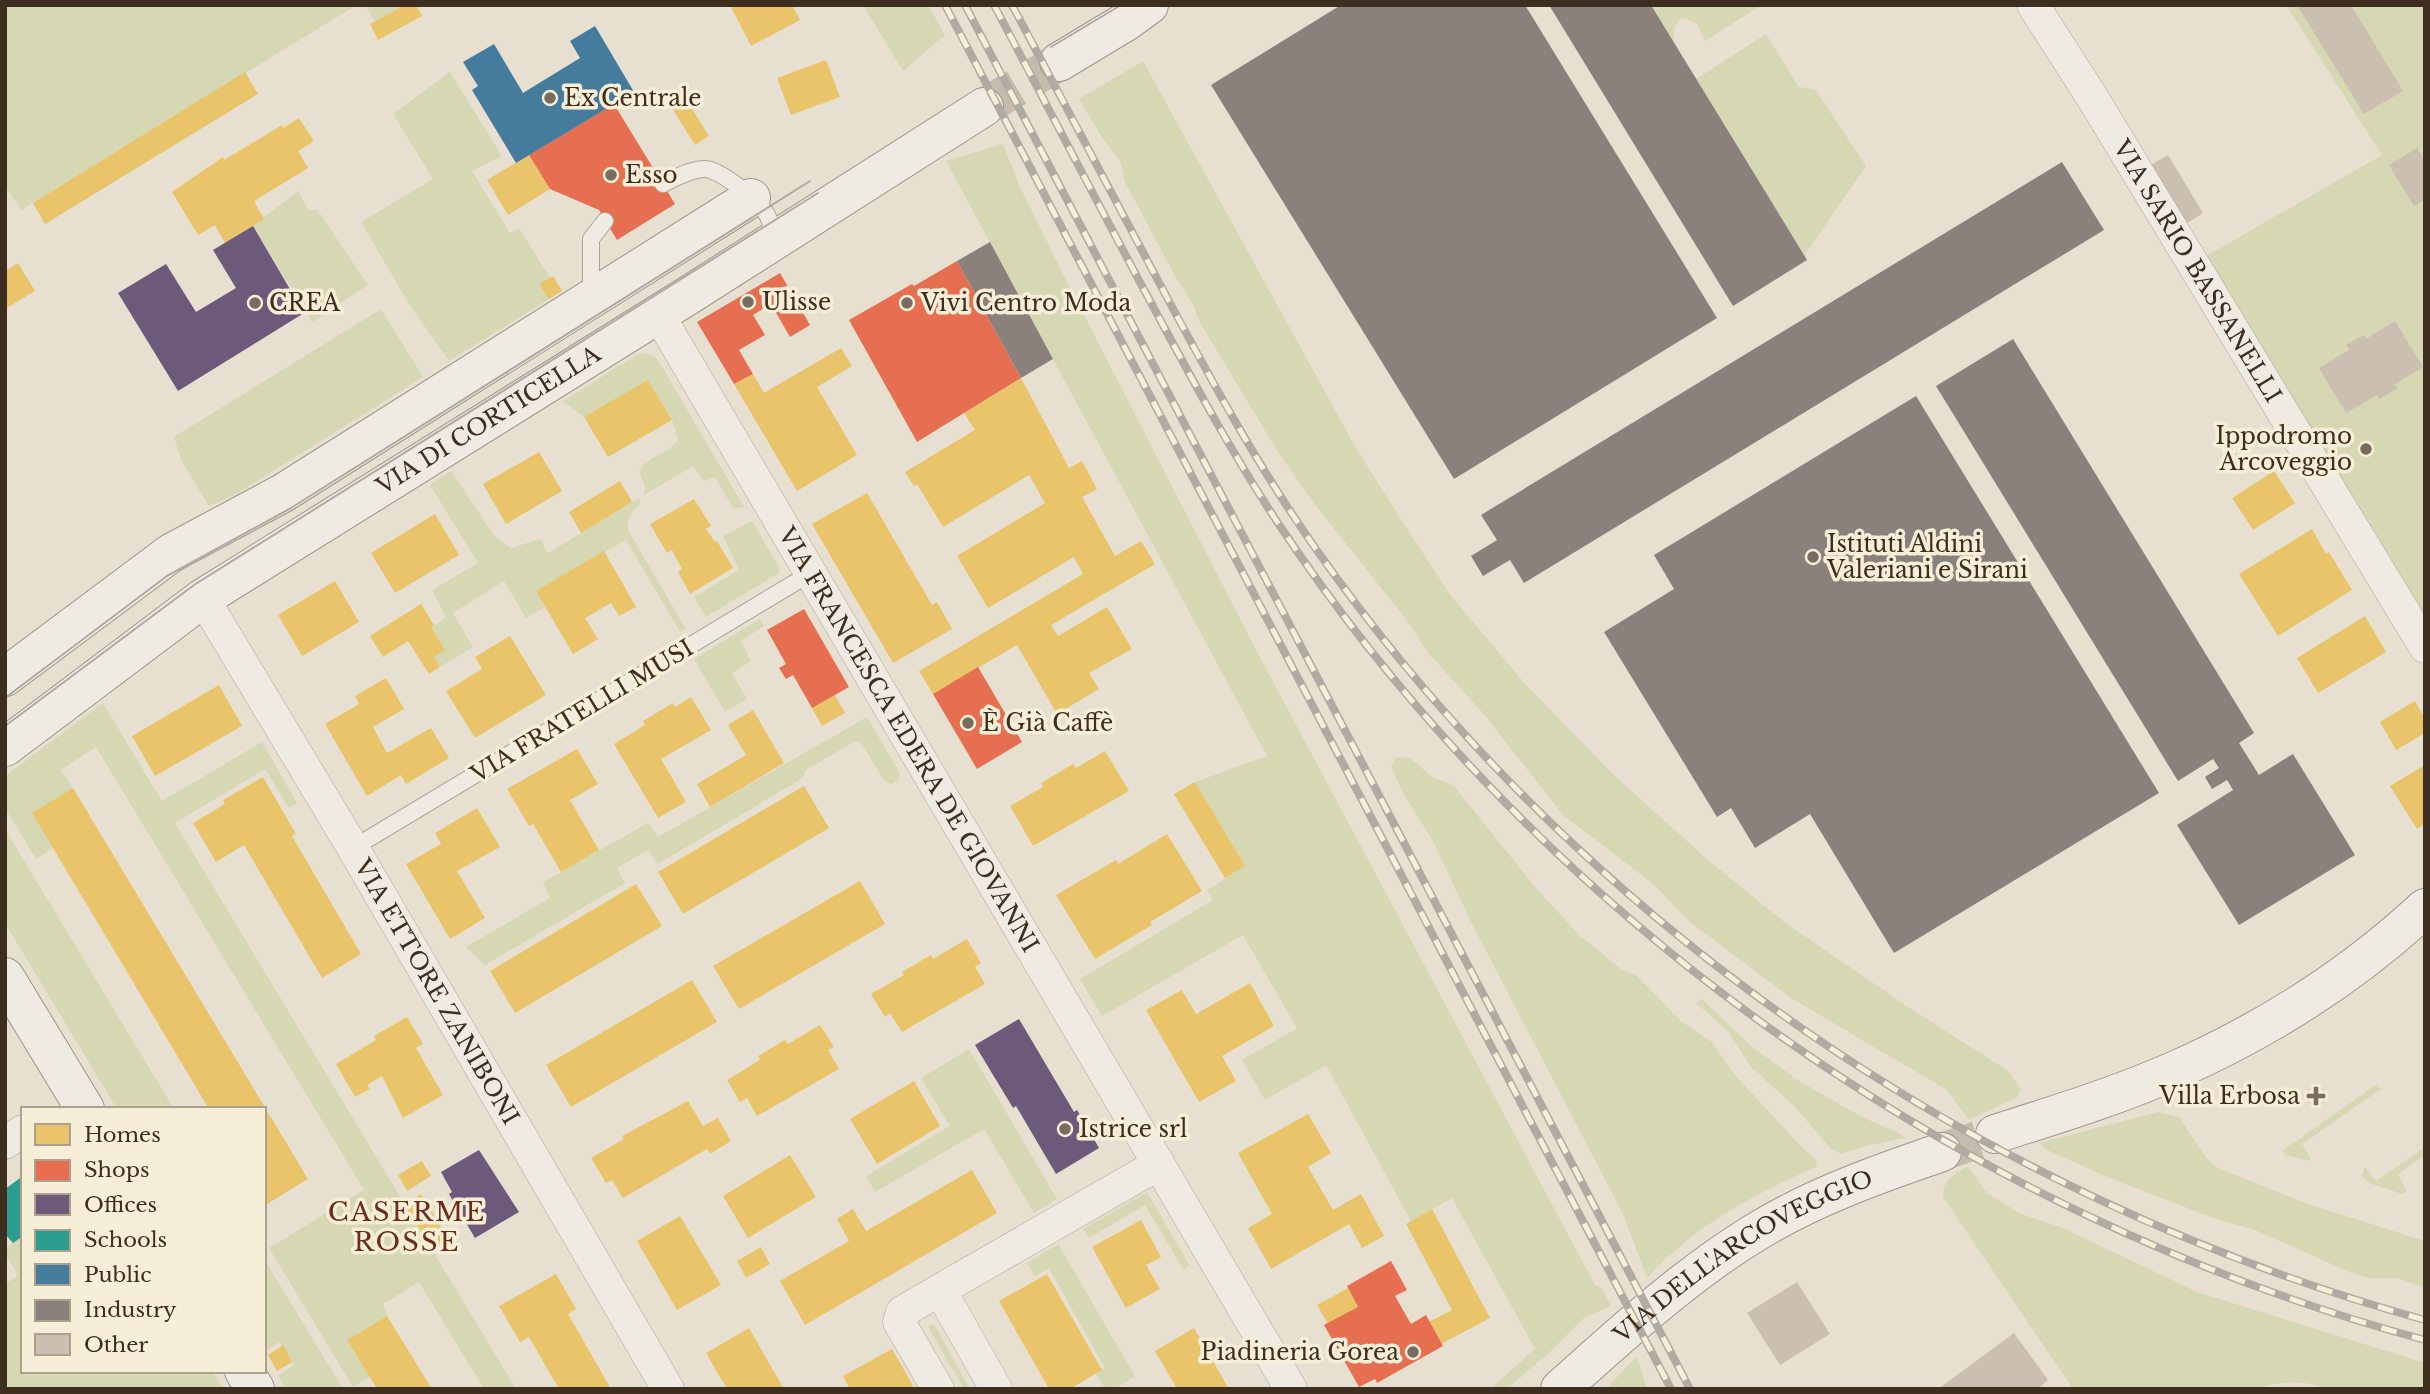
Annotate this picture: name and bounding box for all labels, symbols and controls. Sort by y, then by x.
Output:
place label: Ex Centrale [564,84,702,112]
marker: Ex Centrale [542,90,558,106]
street label: VIA SARIO BASSANELLI [2107,134,2288,408]
place label: Esso [625,161,678,189]
marker: Esso [603,167,619,183]
place label: Ulisse [762,288,831,316]
place label: CREA [269,289,341,317]
place label: Vivi Centro Moda [920,289,1132,317]
marker: Ulisse [740,294,756,310]
marker: CREA [247,295,263,311]
marker: Vivi Centro Moda [899,295,915,311]
street label: VIA DI CORTICELLA [370,339,607,501]
place label: Ippodromo Arcoveggio [2216,422,2352,476]
marker: Ippodromo Arcoveggio [2358,441,2374,457]
street label: VIA FRANCESCA EDERA DE GIOVANNI [772,521,1045,957]
place label: Istituti Aldini Valeriani e Sirani [1826,530,2028,584]
marker: Istituti Aldini Valeriani e Sirani [1805,549,1821,565]
street label: VIA FRATELLI MUSI [465,633,698,789]
place label: È Già Caffè [982,708,1113,737]
marker: È Già Caffè [960,715,976,731]
street label: VIA ETTORE ZANIBONI [348,853,525,1130]
place label: Villa Erbosa [2158,1082,2300,1110]
marker: Villa Erbosa [2306,1086,2326,1106]
legend [21,1107,266,1373]
place label: Istrice srl [1079,1115,1187,1143]
marker: Istrice srl [1057,1121,1073,1137]
text: Homes [84,1122,161,1148]
text: Shops [84,1157,150,1183]
street label: VIA DELL'ARCOVEGGIO [1607,1164,1877,1349]
text: Offices [84,1192,157,1218]
district label: CASERME ROSSE [328,1196,486,1258]
text: Schools [84,1227,167,1253]
text: Public [84,1262,151,1288]
text: Industry [84,1297,177,1323]
text: Other [84,1332,148,1358]
place label: Piadineria Gorea [1201,1338,1399,1366]
marker: Piadineria Gorea [1405,1344,1421,1360]

